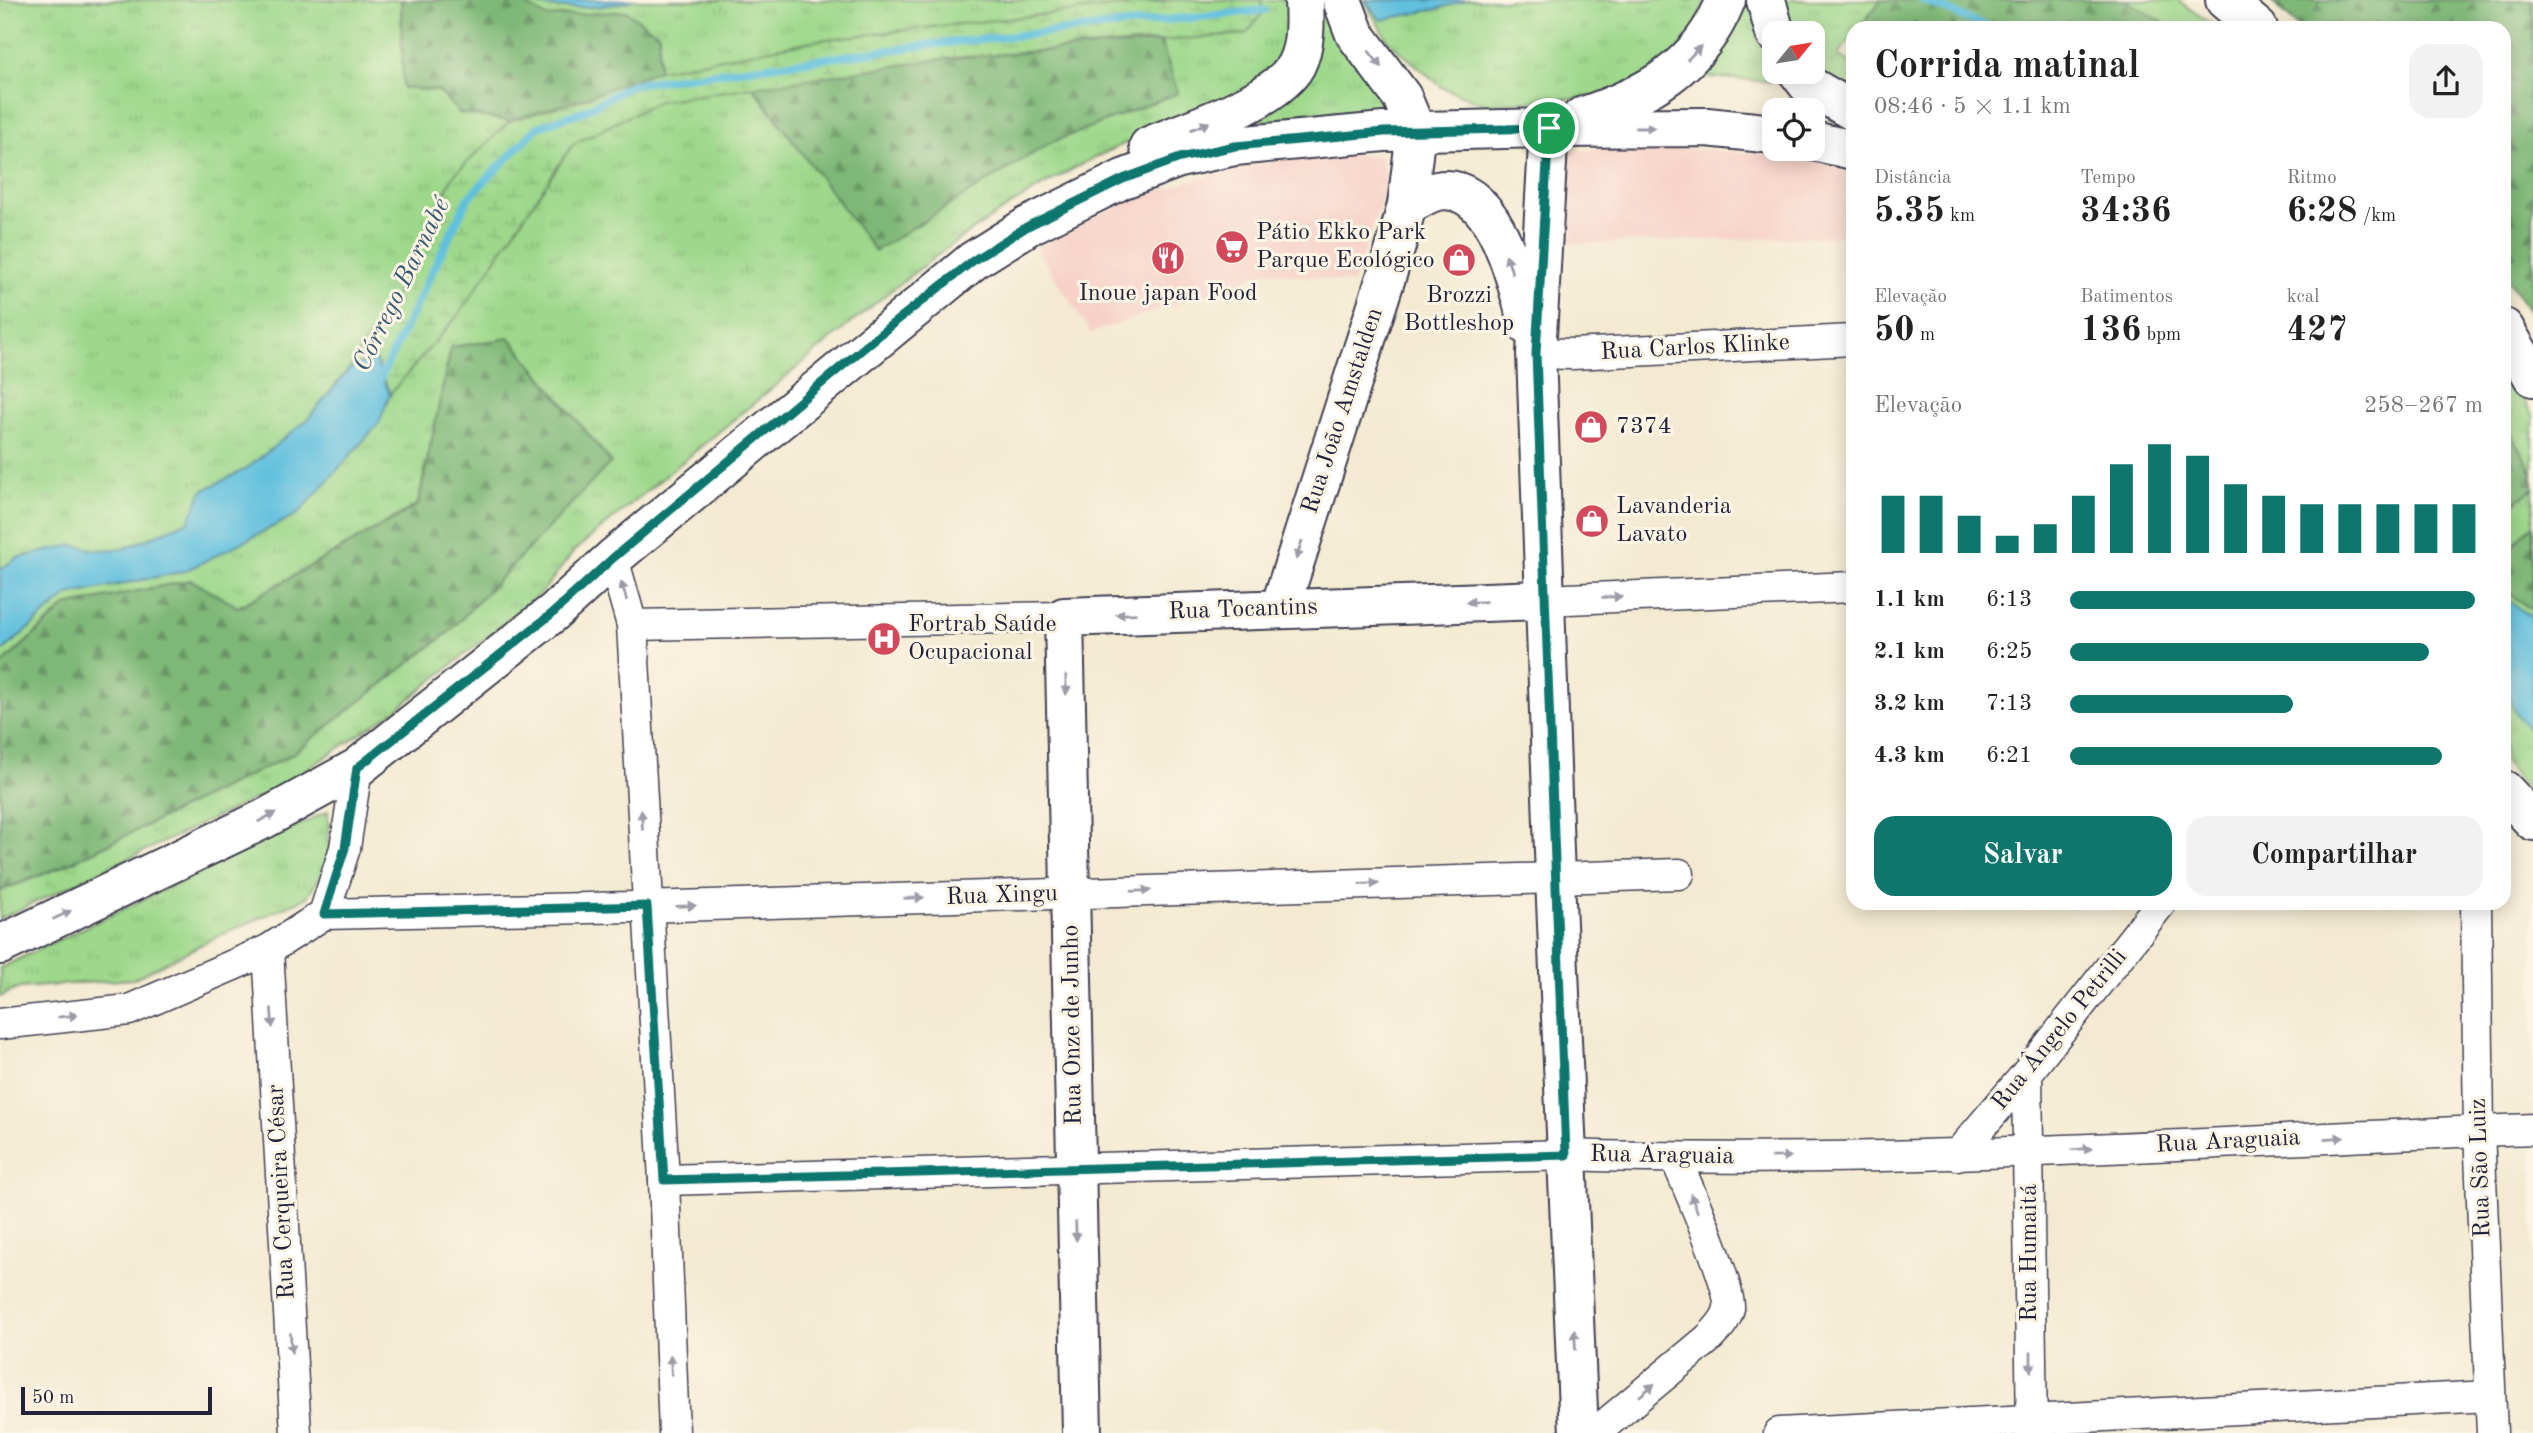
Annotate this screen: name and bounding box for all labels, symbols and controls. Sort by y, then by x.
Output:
north arrow [1762,21,1825,84]
map controls [1762,21,1825,161]
one-way arrow [1686,44,1703,61]
button: share [2409,44,2483,118]
text: Corrida matinal [1874,48,2140,86]
one-way arrow [1367,50,1381,68]
text: 08:46 · 5 × 1.1 km [1874,95,2071,118]
pin [1519,98,1579,158]
button: locate [1762,98,1825,161]
icon: arrive [1530,109,1568,147]
one-way arrow [1190,120,1211,131]
one-way arrow [1634,122,1656,133]
text: Distância [1874,169,1951,188]
text: Tempo [2080,169,2136,188]
text: Ritmo [2287,169,2337,188]
water label: Córrego Barnabé [349,192,456,376]
text: 5.35 [1874,194,1945,229]
text: 34:36 [2080,194,2171,229]
text: 6:28 [2287,194,2357,229]
text: km [1945,207,1975,226]
text: /km [2357,207,2396,226]
place label: Pátio Ekko Park Parque Ecológico [1256,221,1435,273]
supermarket icon: Pátio Ekko Park Parque Ecológico [1213,228,1251,266]
restaurant icon: Inoue japan Food [1149,239,1187,277]
shop icon: Brozzi Bottleshop [1440,241,1478,279]
one-way arrow [1504,253,1515,274]
place label: Inoue japan Food [1078,282,1258,306]
place label: Brozzi Bottleshop [1404,284,1514,336]
text: Elevação [1874,288,1947,307]
text: Batimentos [2080,288,2173,307]
text: kcal [2287,288,2319,307]
street label: Rua João Amstalden [1298,305,1388,517]
text: 50 [1874,313,1915,348]
text: 136 [2080,313,2141,348]
text: 427 [2287,313,2348,348]
text: m [1915,326,1935,345]
text: bpm [2141,326,2181,345]
street label: Rua Carlos Klinke [1600,331,1790,365]
text: Elevação [1874,394,1962,417]
text: 258–267 m [2364,394,2483,417]
shop icon: 7374 [1572,408,1610,446]
place label: 7374 [1616,415,1672,439]
place label: Lavanderia Lavato [1616,495,1732,547]
shop icon: Lavanderia Lavato [1573,502,1611,540]
one-way arrow [1293,539,1304,560]
one-way arrow [618,580,628,601]
text: 1.1 km [1874,588,1945,611]
text: 6:13 [1986,588,2032,611]
one-way arrow [1602,592,1624,603]
street label: Rua Tocantins [1168,595,1318,625]
one-way arrow [1465,597,1487,608]
one-way arrow [1115,609,1137,620]
place label: Fortrab Saúde Ocupacional [908,613,1056,665]
hospital icon: Fortrab Saúde Ocupacional [865,620,903,658]
text: 2.1 km [1874,640,1945,663]
text: 6:25 [1986,640,2032,663]
one-way arrow [1060,675,1072,697]
text: 3.2 km [1874,692,1945,715]
text: 7:13 [1986,692,2032,715]
text: 4.3 km [1874,744,1945,767]
text: 6:21 [1986,744,2032,767]
one-way arrow [637,808,648,830]
one-way arrow [257,812,277,823]
button: Salvar [1874,816,2172,896]
button: Compartilhar [2186,816,2483,896]
one-way arrow [1358,879,1380,890]
street label: Rua Xingu [946,882,1058,910]
one-way arrow [1130,886,1152,897]
one-way arrow [903,893,925,904]
one-way arrow [676,900,698,911]
one-way arrow [52,910,72,921]
street label: Rua Onze de Junho [1059,924,1087,1126]
street label: Rua Ângelo Petrilli [1985,943,2132,1115]
one-way arrow [267,1007,278,1029]
one-way arrow [57,1011,79,1022]
street label: Rua Cerqueira César [264,1084,300,1300]
street label: Rua São Luiz [2467,1098,2495,1238]
street label: Rua Araguaia [2155,1126,2301,1158]
one-way arrow [2323,1132,2345,1143]
street label: Rua Araguaia [1590,1143,1735,1169]
one-way arrow [2071,1143,2093,1154]
one-way arrow [1770,1151,1792,1163]
street label: Rua Humaitá [2018,1184,2042,1322]
one-way arrow [1688,1193,1699,1214]
one-way arrow [1071,1220,1082,1242]
one-way arrow [1569,1329,1580,1351]
one-way arrow [286,1332,297,1354]
one-way arrow [2025,1351,2037,1373]
one-way arrow [666,1354,677,1376]
one-way arrow [1638,1382,1656,1397]
scale bar [21,1384,212,1416]
text: 50 m [32,1389,74,1408]

